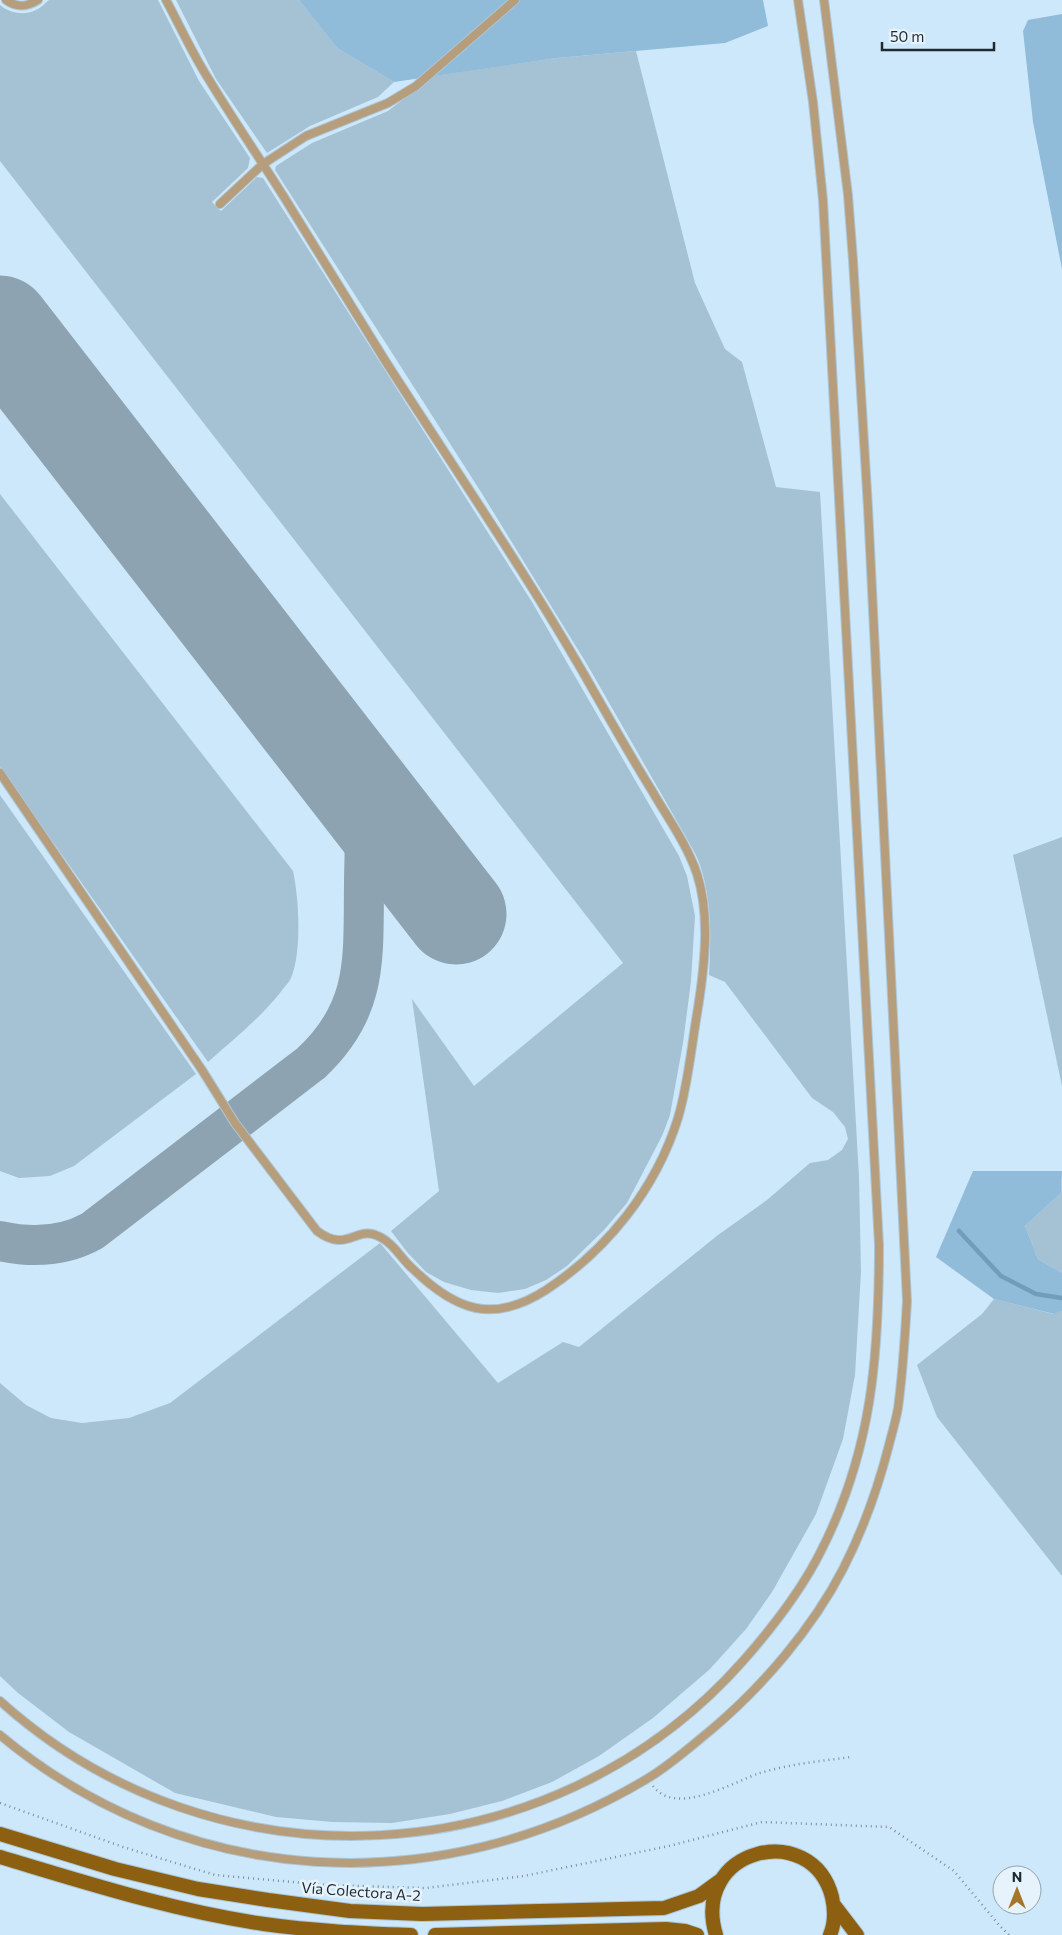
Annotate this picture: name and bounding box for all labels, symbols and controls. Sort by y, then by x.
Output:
scale bar [882,20,994,52]
text: 50 m [890,27,924,45]
north arrow [992,1865,1042,1915]
text: N [1012,1868,1022,1885]
street label: Vía Colectora A-2 [301,1878,421,1904]

